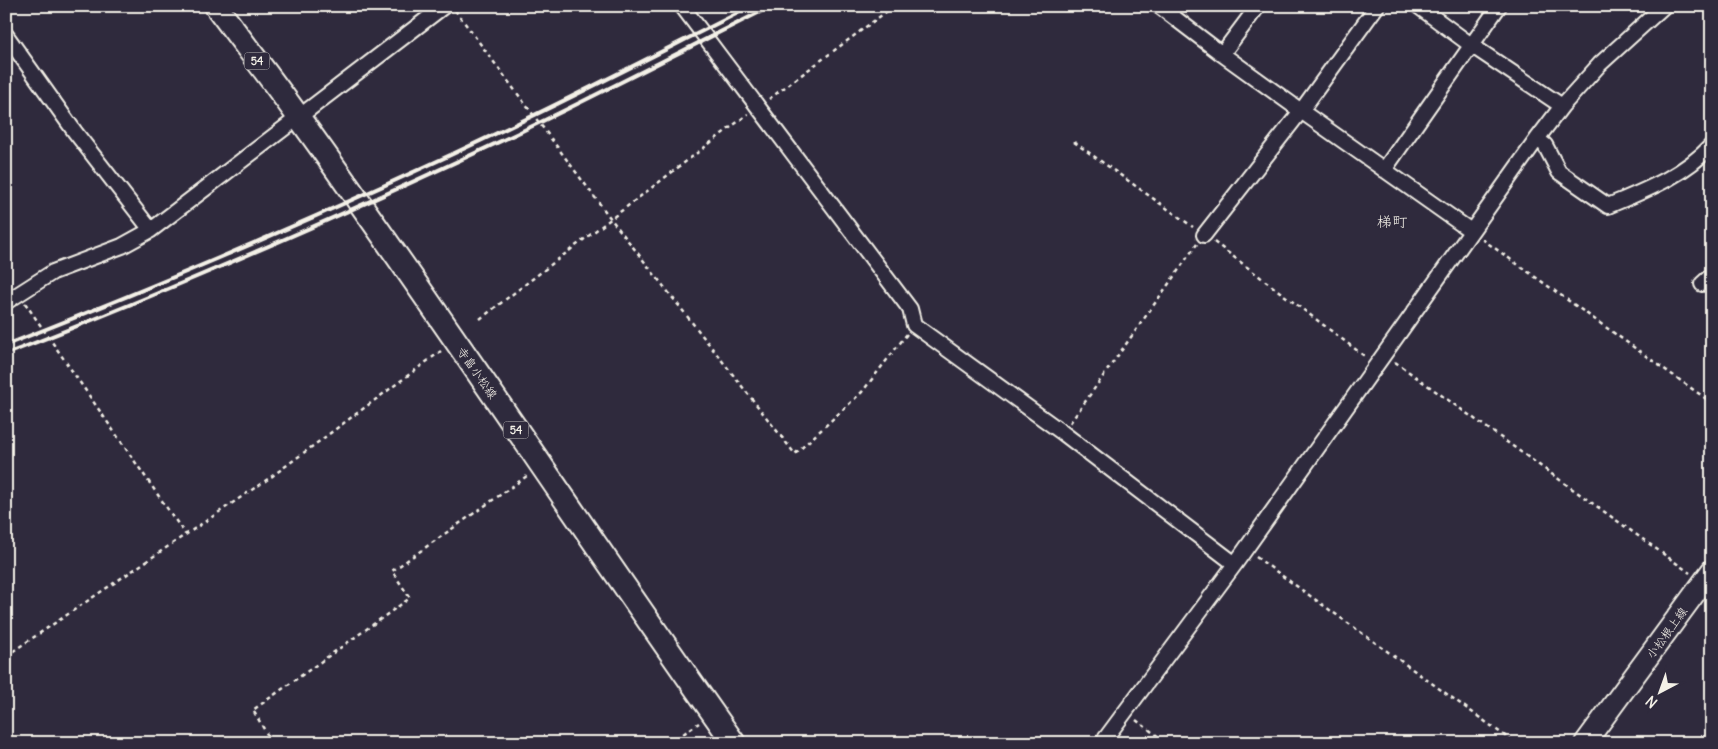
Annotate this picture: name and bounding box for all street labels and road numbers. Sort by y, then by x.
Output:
road number: 54 [244,52,270,70]
street label: 寺畠小松線 [454,344,501,402]
road number: 54 [504,422,528,438]
street label: 小松根上線 [1643,604,1690,661]

